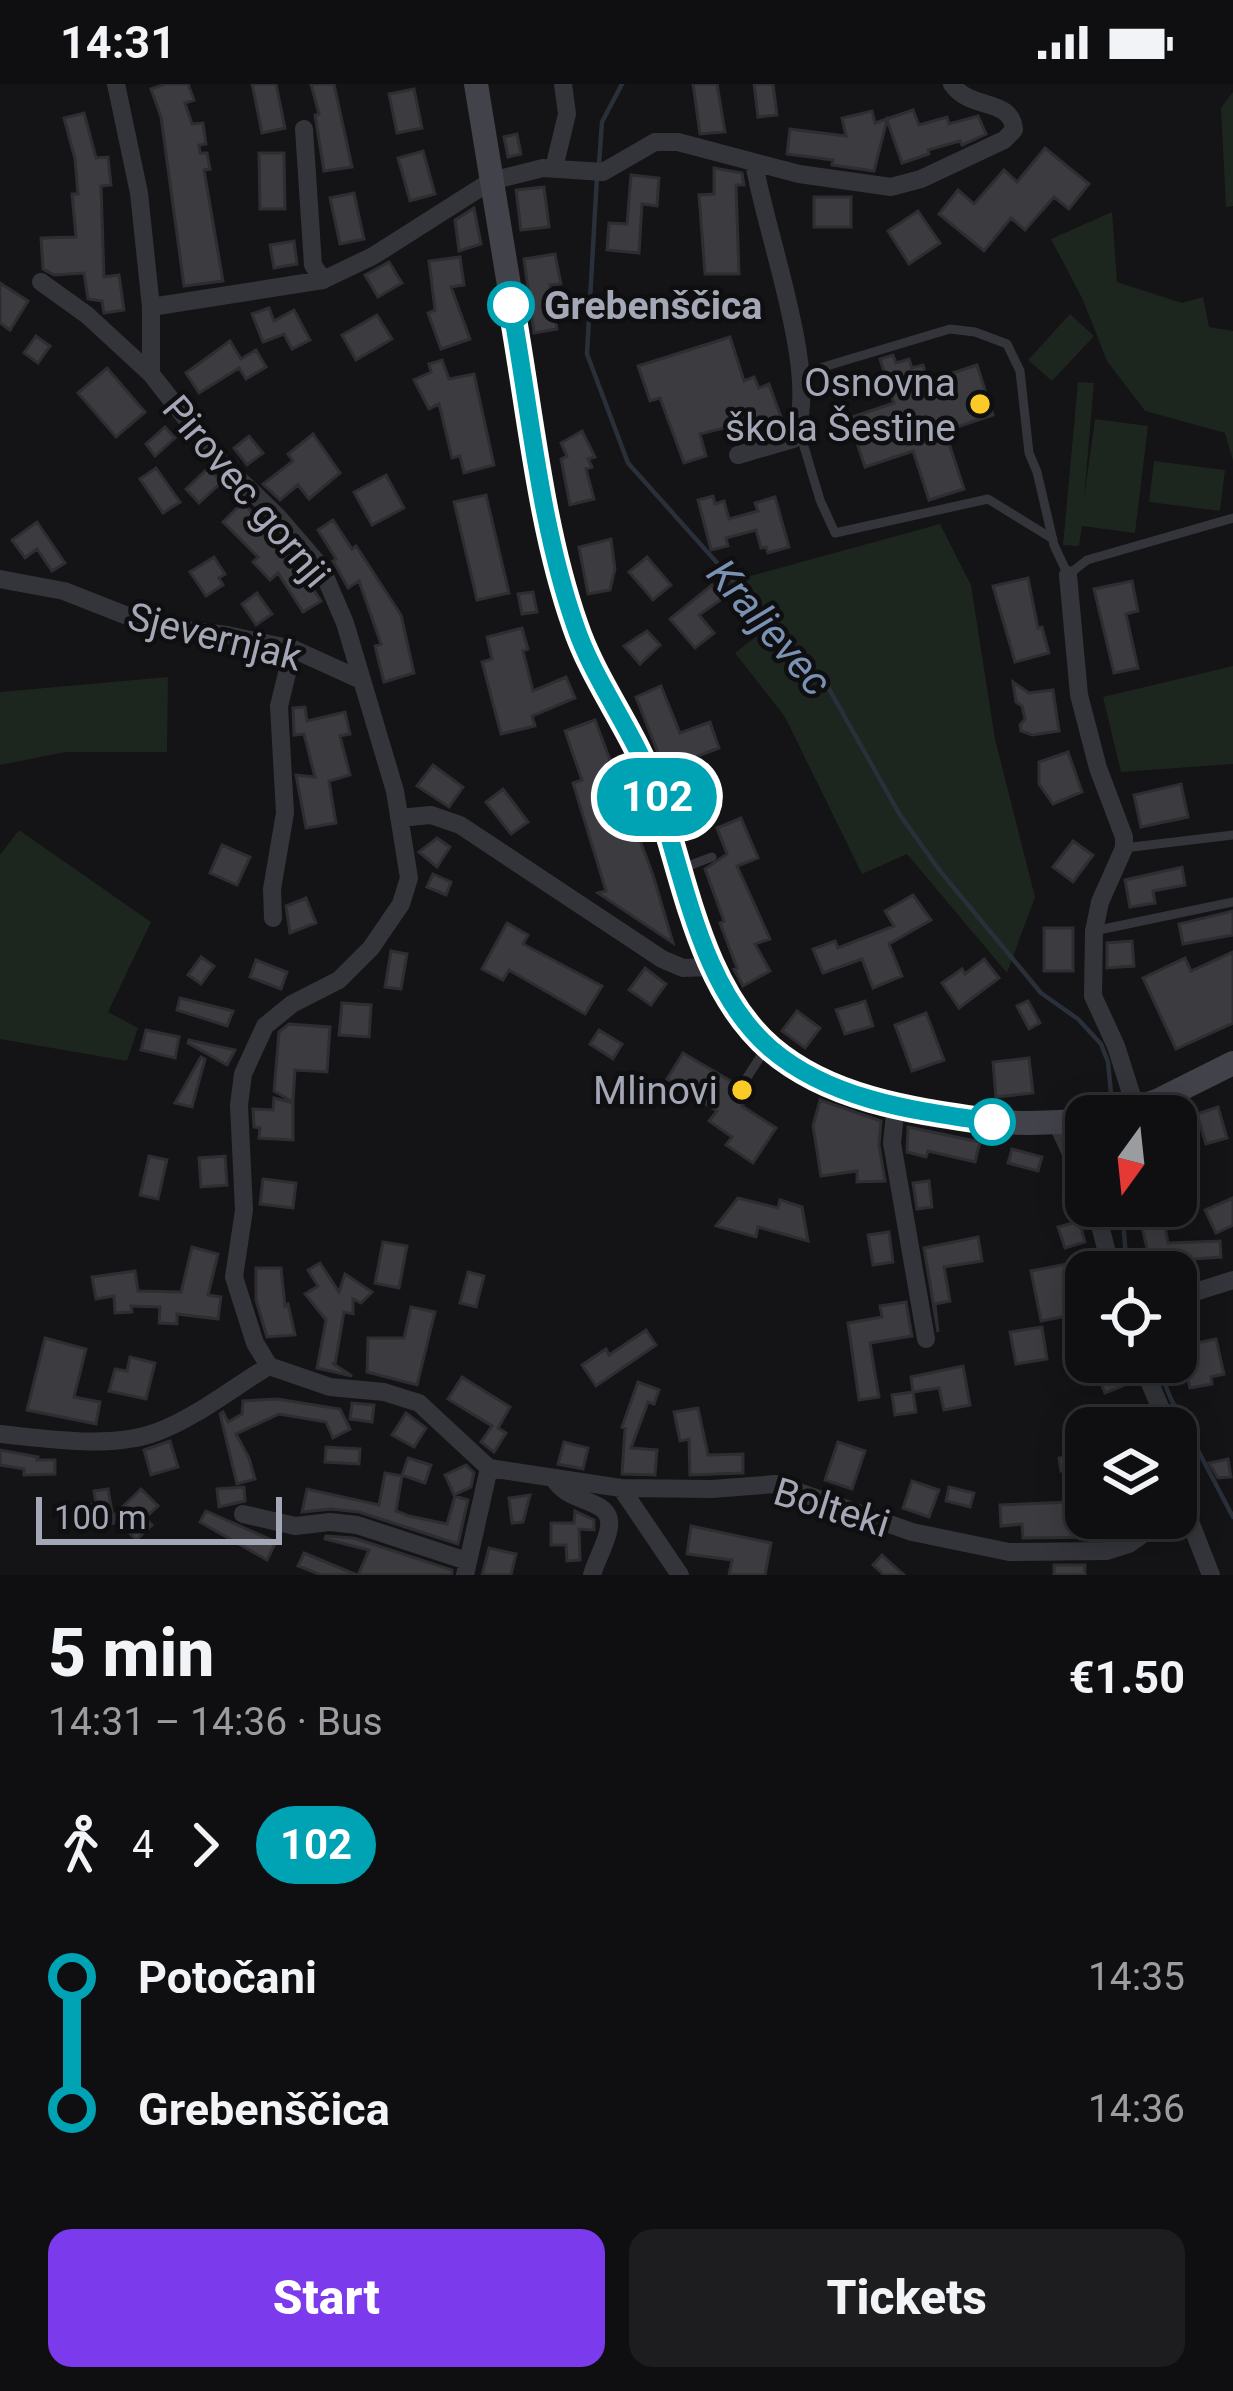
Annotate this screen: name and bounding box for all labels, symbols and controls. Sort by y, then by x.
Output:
text: 14:31 [60,16,176,69]
marker: Grebenščica [489,283,533,327]
place label: Grebenščica [544,283,762,329]
place label: Osnovna škola Šestine [725,360,956,451]
street label: Pirovec gornji [153,386,340,597]
marker: Osnovna škola Šestine [967,391,993,417]
water label: Kraljevec [697,549,842,705]
street label: Sjevernjak [123,593,307,681]
line badge: 102 [588,758,726,836]
text: 102 [621,772,693,821]
place label: Mlinovi [593,1068,718,1114]
marker: Mlinovi [729,1077,755,1103]
north arrow [1065,1095,1197,1227]
map controls [1065,1095,1197,1539]
unlabelled marker [970,1100,1014,1144]
button: locate [1065,1251,1197,1383]
button: layers [1065,1407,1197,1539]
street label: Bolteki [768,1469,895,1547]
scale bar [36,1491,282,1544]
text: 100 m [54,1498,147,1537]
text: 5 min [48,1615,214,1692]
text: €1.50 [1069,1651,1185,1704]
text: 14:31 – 14:36 · Bus [48,1699,383,1745]
icon: walk [48,1812,114,1878]
icon: forward [172,1812,238,1878]
text: 102 [280,1820,352,1869]
text: 4 [132,1822,154,1868]
text: Potočani [138,1951,317,2004]
text: 14:35 [1088,1954,1185,2000]
text: Grebenščica [138,2083,390,2136]
text: 14:36 [1088,2086,1185,2132]
button: Start [48,2229,605,2367]
button: Tickets [629,2229,1185,2367]

